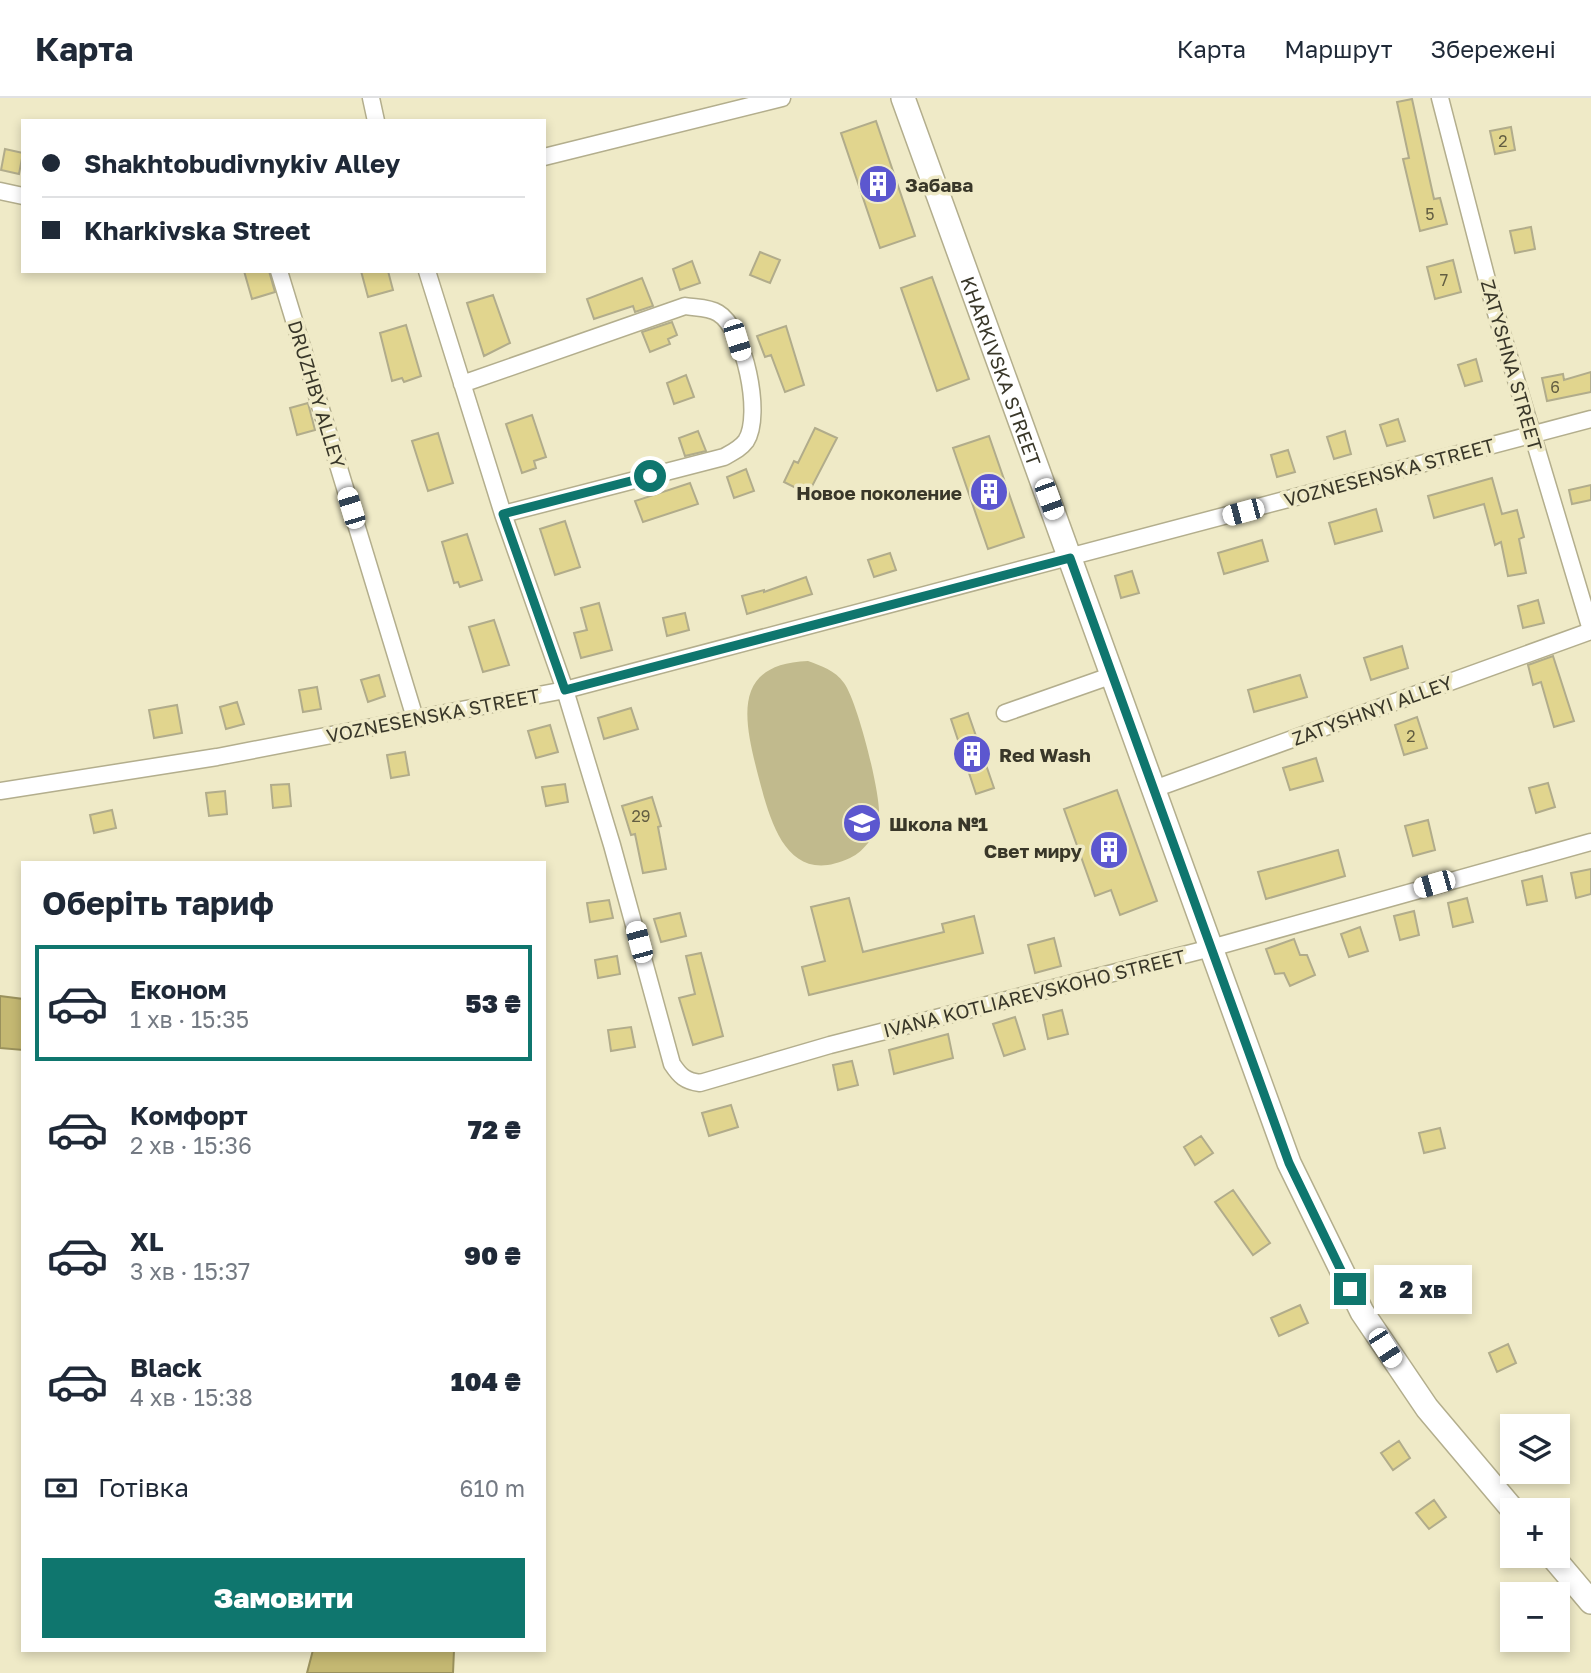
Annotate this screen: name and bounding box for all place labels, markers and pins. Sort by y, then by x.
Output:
building icon: Забава [857,163,899,205]
place label: Забава [905,173,973,196]
building icon: Новое поколение [968,471,1010,513]
place label: Новое поколение [796,481,962,504]
building icon: Red Wash [951,733,993,775]
place label: Red Wash [999,743,1091,766]
school or university icon: Школа №1 [841,802,883,844]
place label: Школа №1 [889,812,988,835]
building icon: Свет миру [1088,829,1130,871]
place label: Свет миру [984,839,1083,862]

